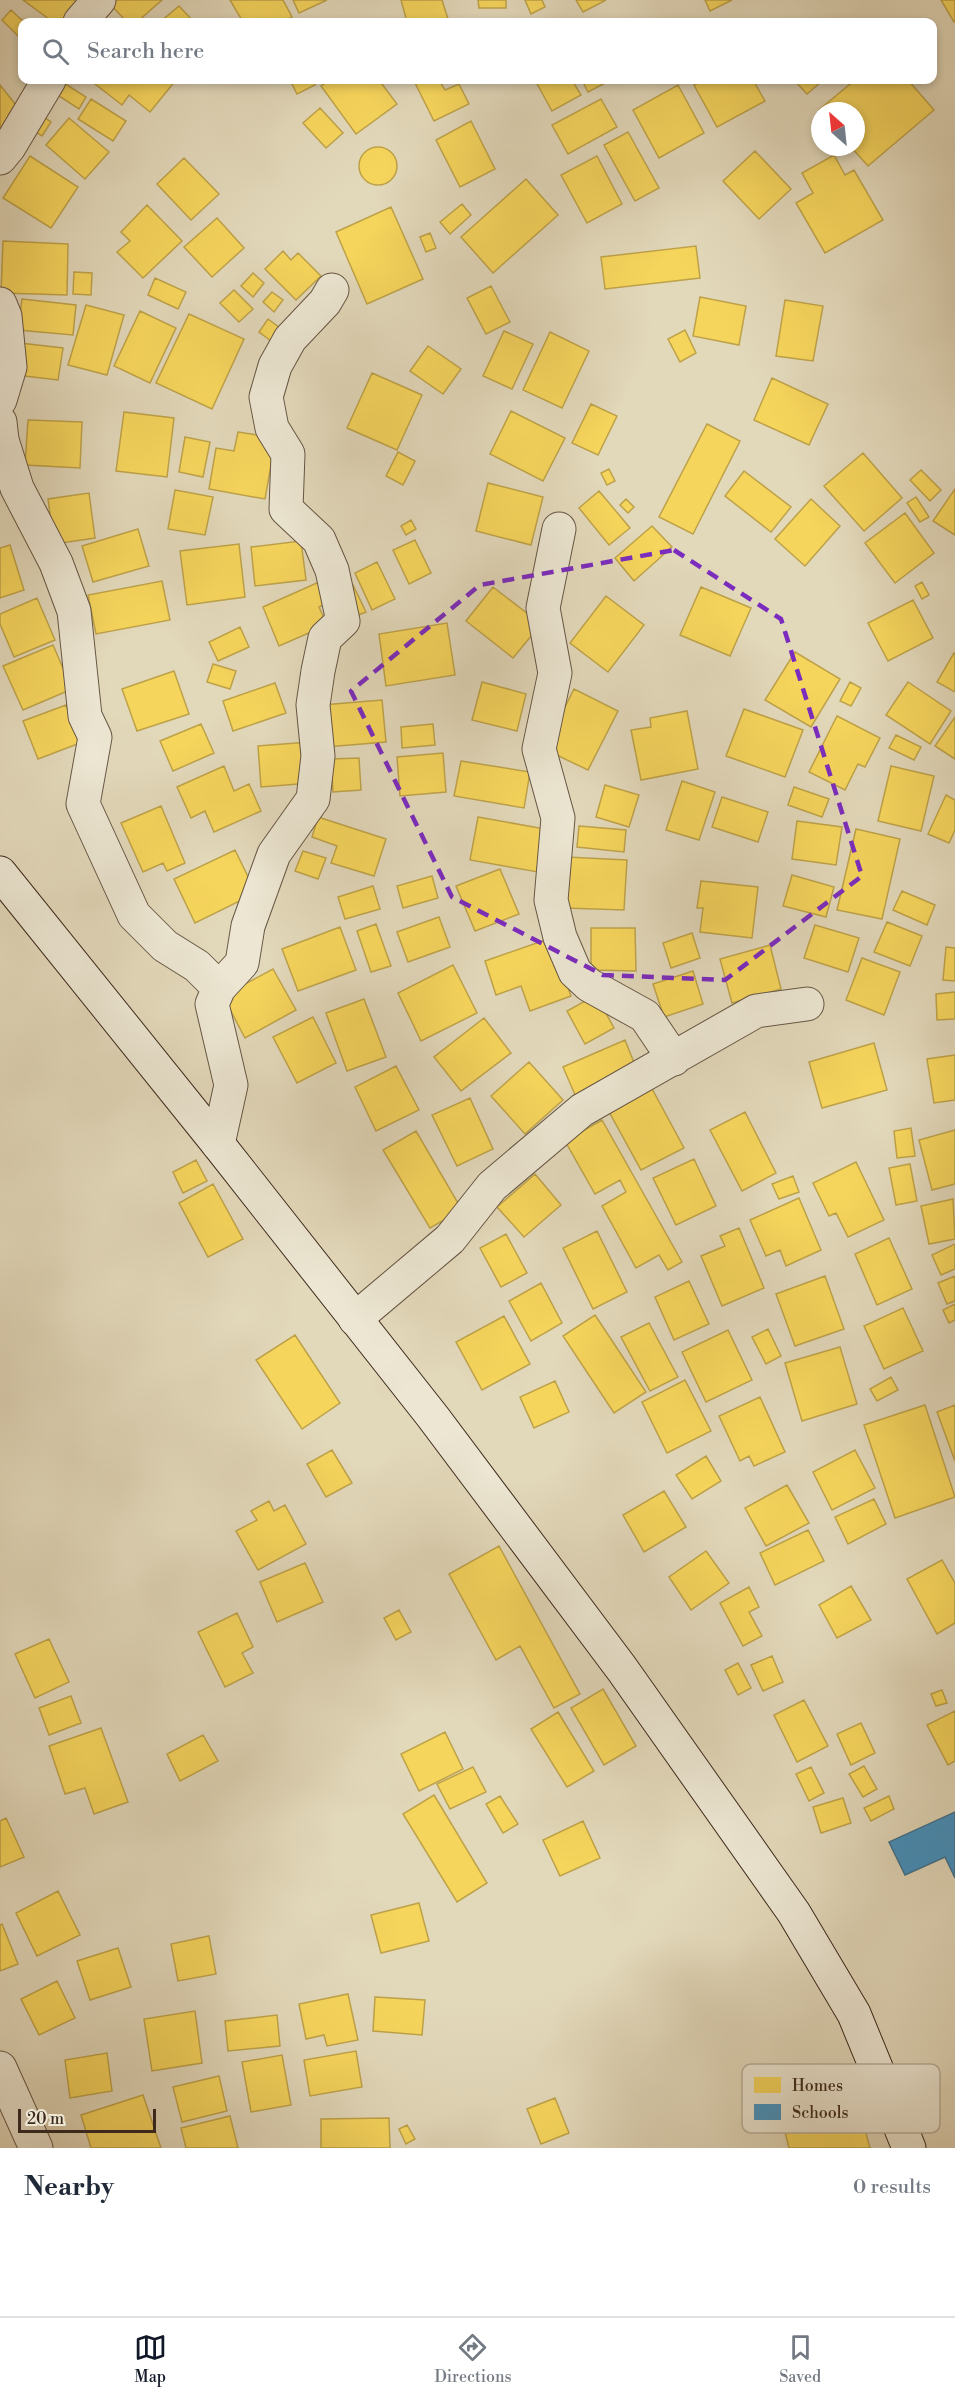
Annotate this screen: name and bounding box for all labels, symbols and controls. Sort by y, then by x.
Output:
search box [18,18,937,84]
icon: search [39,35,72,68]
text: Search here [87,38,204,65]
north arrow [811,102,865,156]
legend [742,2064,940,2133]
text: Homes [792,2076,843,2096]
text: Schools [792,2103,848,2123]
scale bar [18,2106,156,2134]
text: 20 m [27,2109,64,2129]
text: Nearby [24,2171,114,2203]
text: 0 results [853,2175,931,2200]
tab: Map [134,2331,167,2387]
tab: Directions [434,2331,512,2387]
tab: Saved [779,2331,821,2387]

